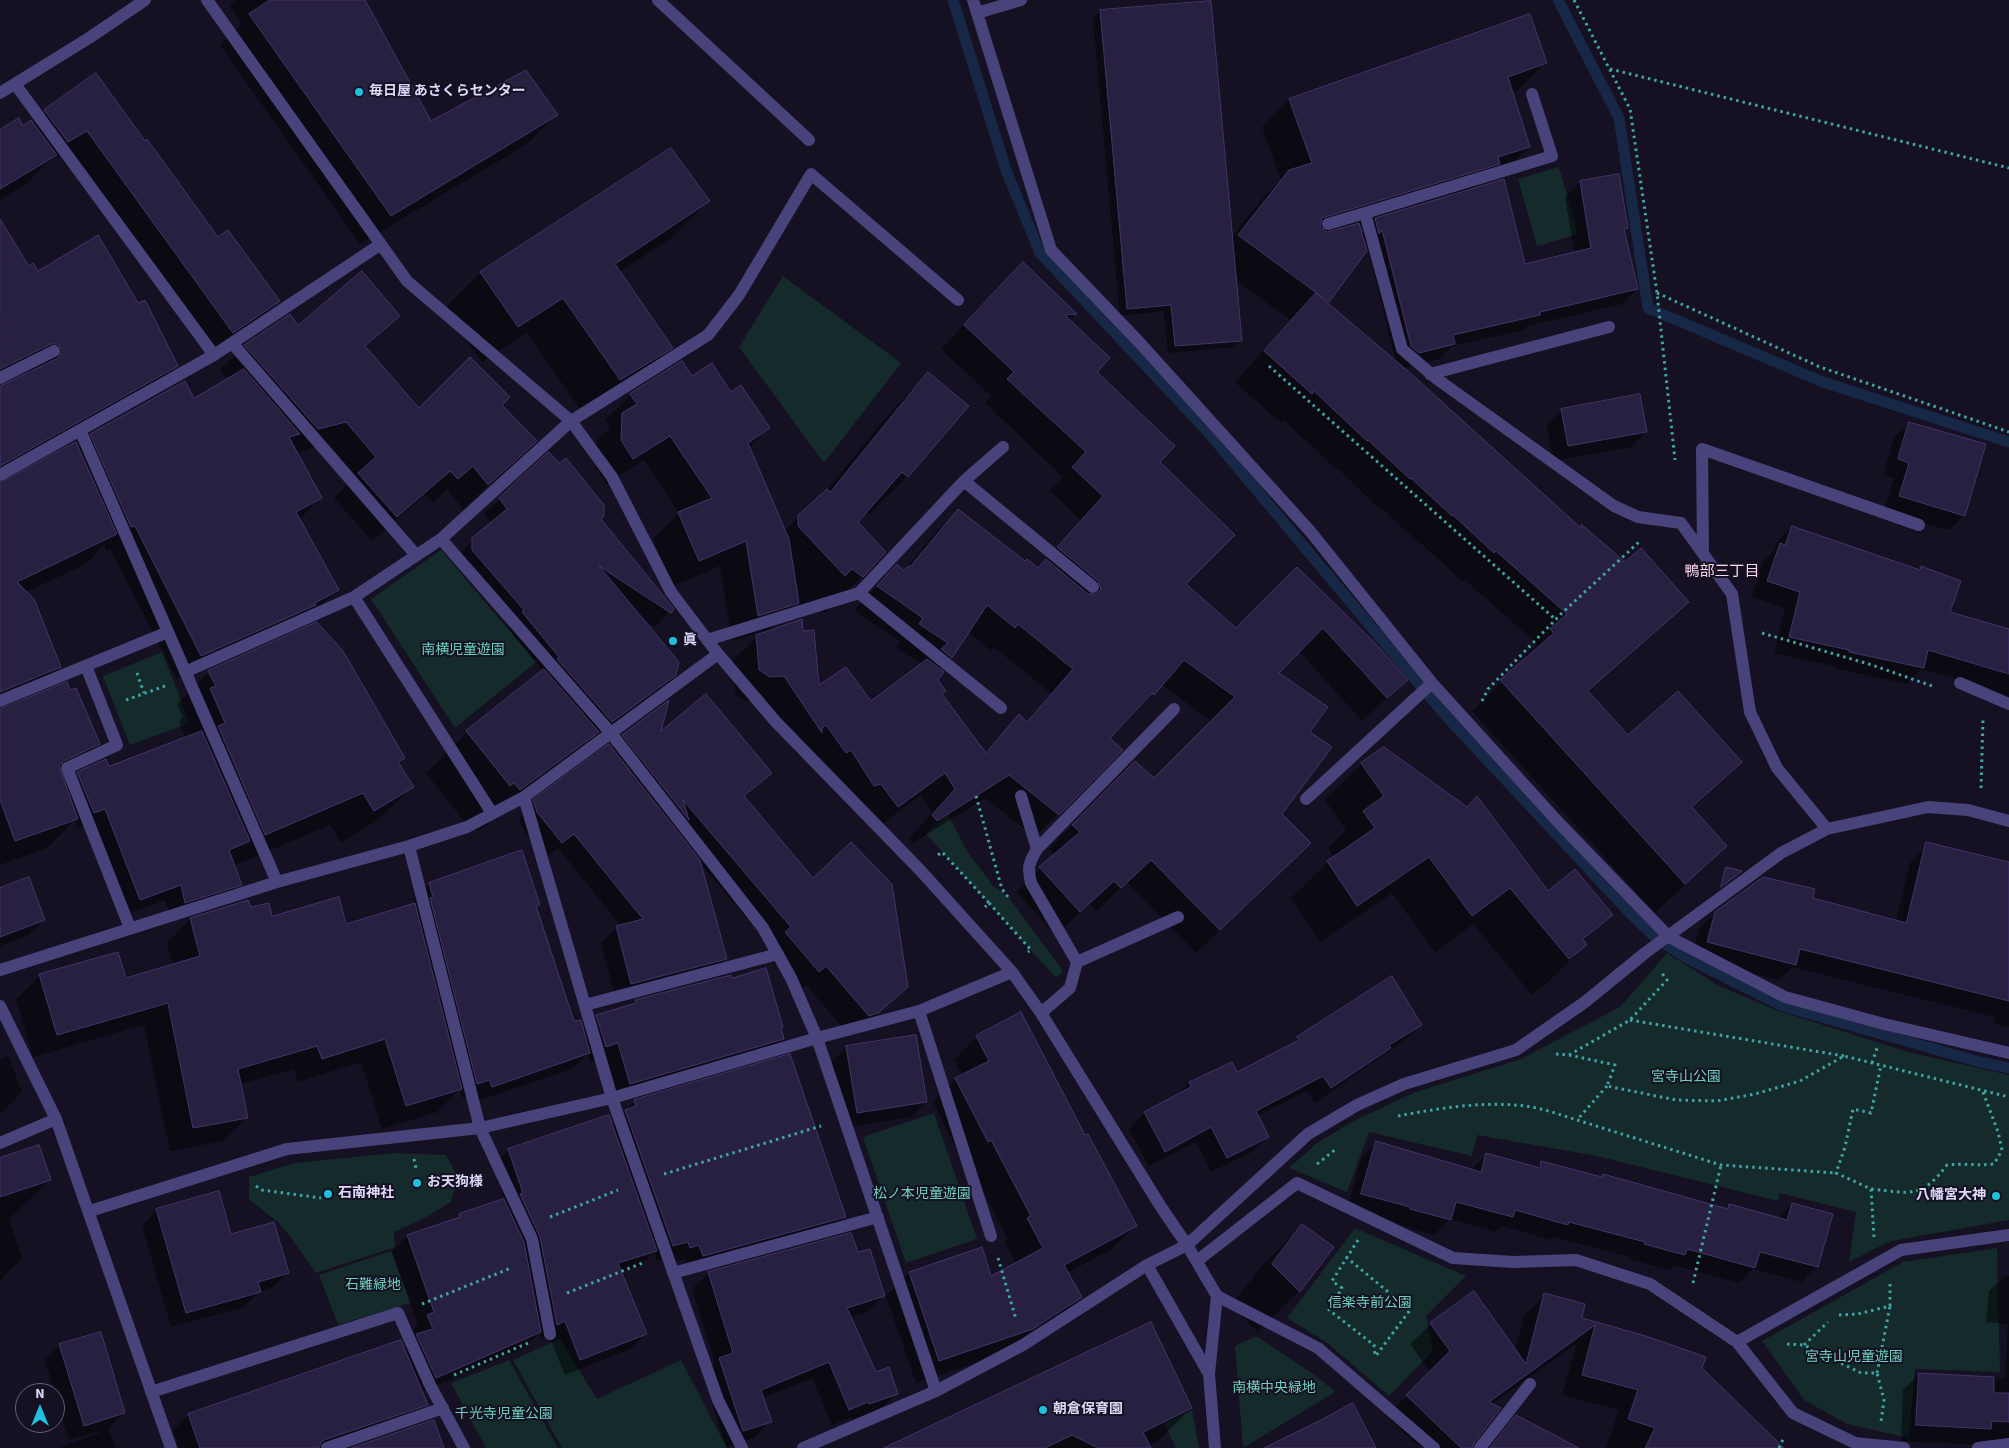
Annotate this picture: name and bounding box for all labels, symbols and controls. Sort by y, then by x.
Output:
place label: 毎日屋 あさくらセンター [369,84,526,100]
marker: 毎日屋 あさくらセンター [353,86,365,98]
district label: 鴨部三丁目 [1685,564,1759,582]
place label: 眞 [683,633,697,649]
marker: 眞 [667,635,679,647]
park label: 南横児童遊園 [421,643,505,659]
park label: 宮寺山公園 [1651,1070,1721,1086]
place label: お天狗様 [427,1175,483,1191]
marker: お天狗様 [411,1177,423,1189]
place label: 石南神社 [338,1186,394,1202]
park label: 松ノ本児童遊園 [873,1187,971,1203]
marker: 石南神社 [322,1188,334,1200]
place label: 八幡宮大神 [1916,1188,1986,1204]
marker: 八幡宮大神 [1990,1190,2002,1202]
park label: 石難緑地 [345,1278,401,1294]
park label: 信楽寺前公園 [1328,1296,1412,1312]
park label: 宮寺山児童遊園 [1805,1350,1903,1366]
park label: 南横中央緑地 [1232,1381,1316,1397]
north arrow [15,1383,65,1433]
text: N [35,1384,45,1404]
place label: 朝倉保育園 [1053,1402,1123,1418]
marker: 朝倉保育園 [1037,1404,1049,1416]
park label: 千光寺児童公園 [455,1407,553,1423]

